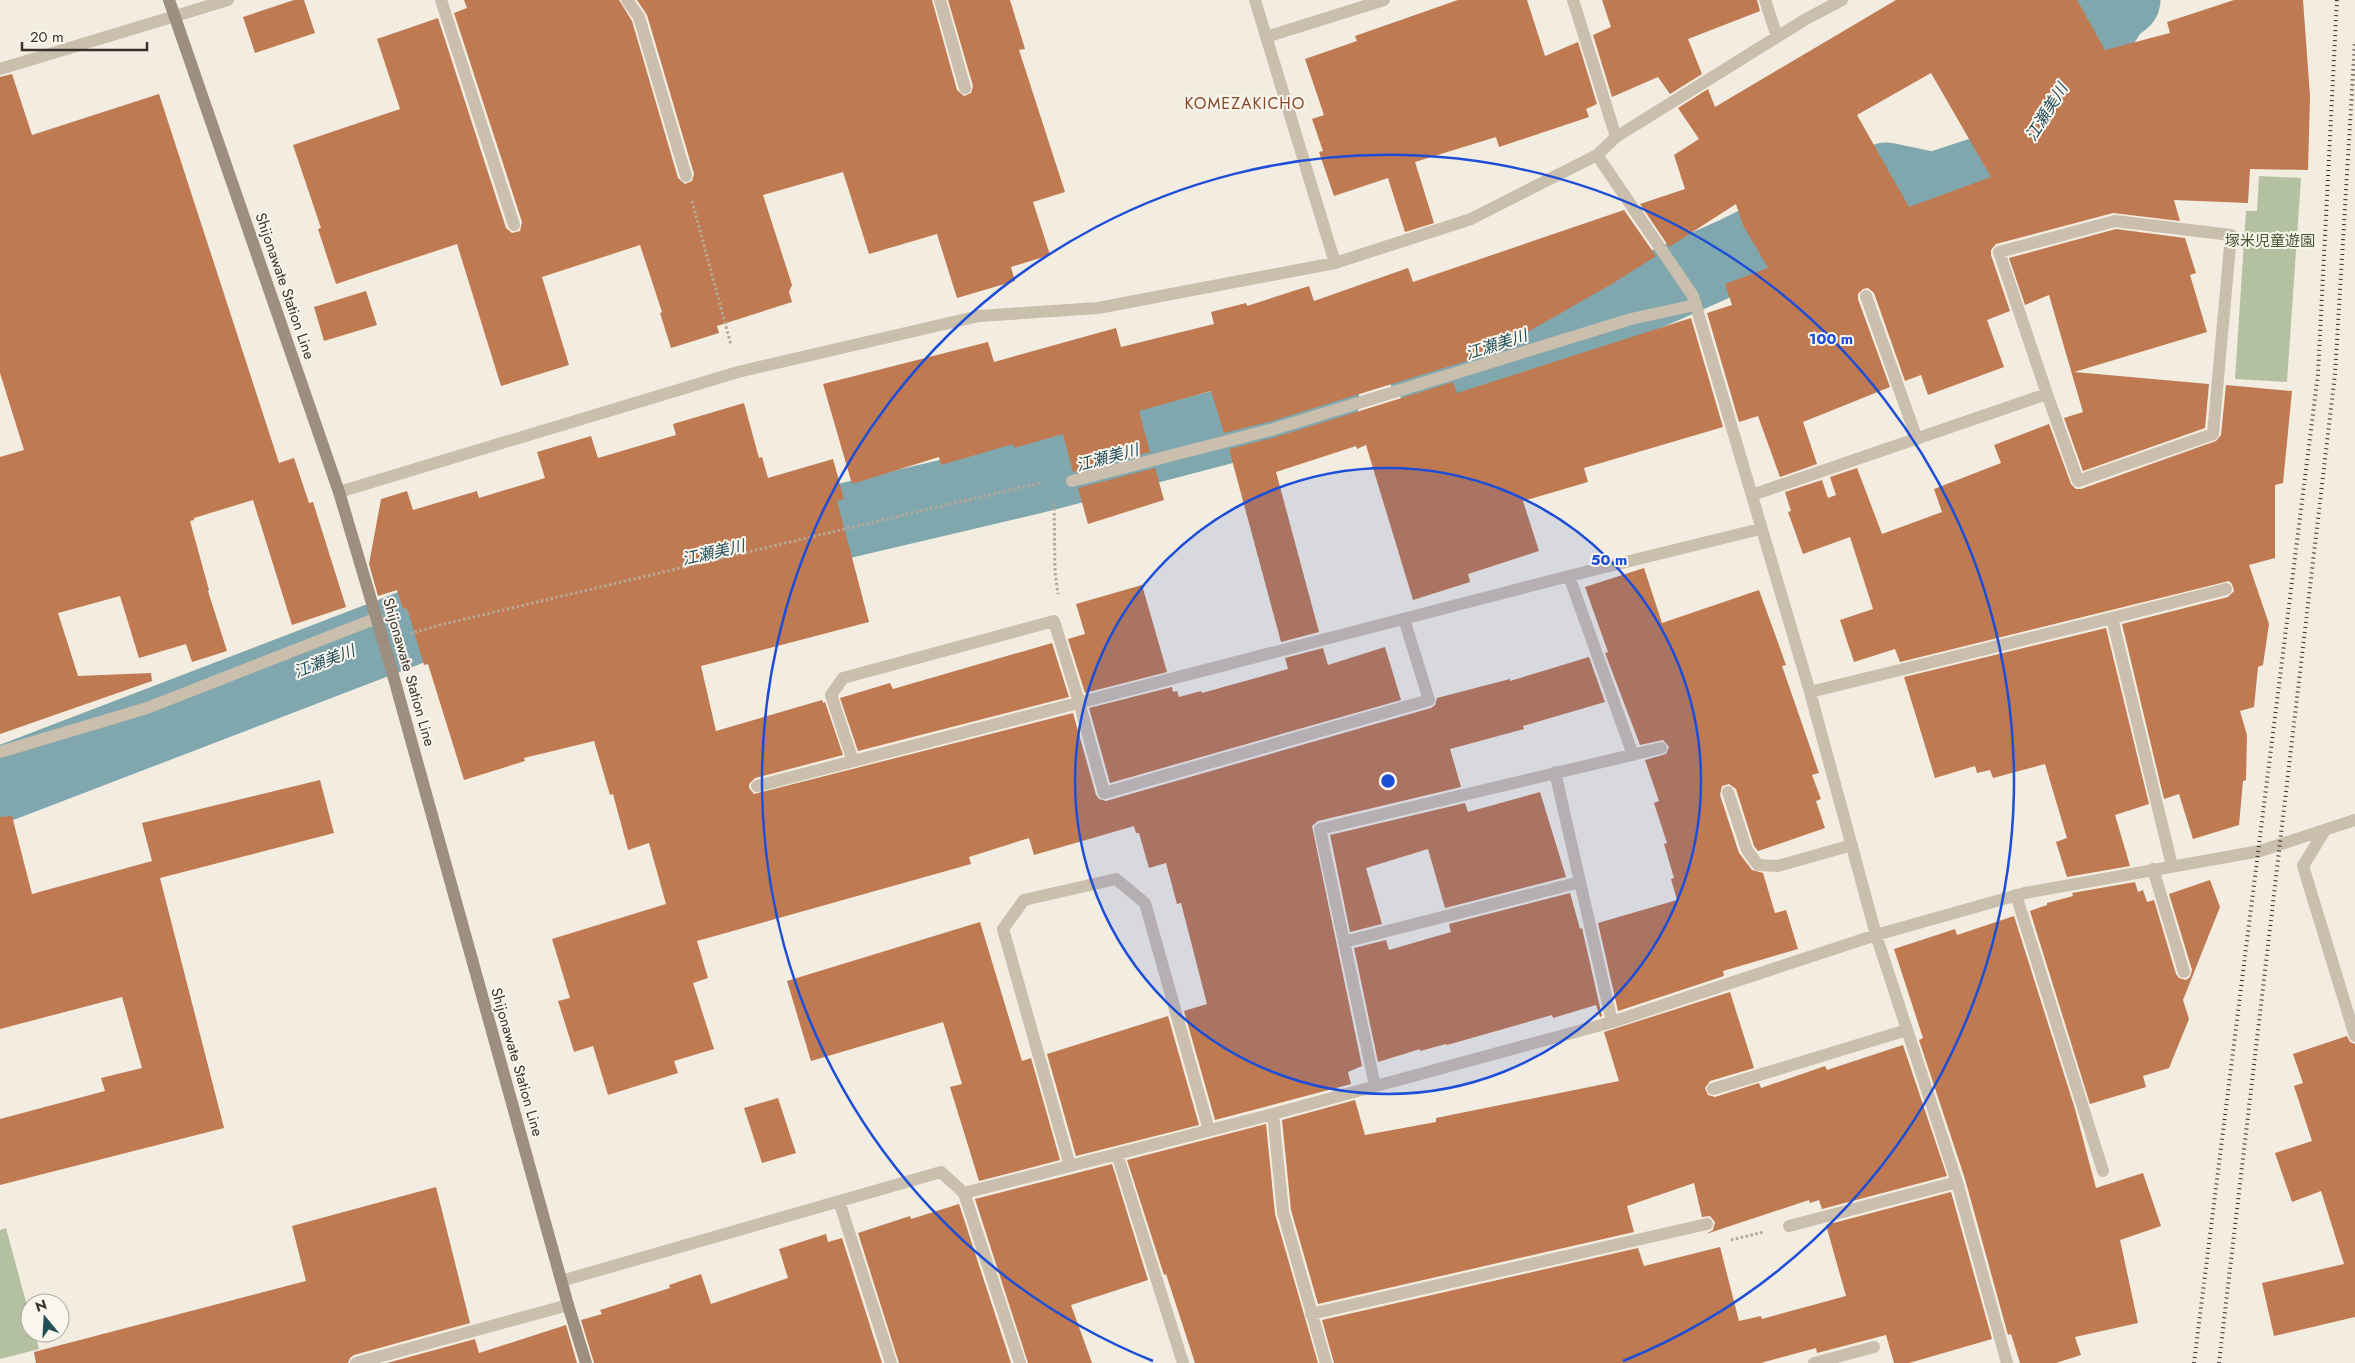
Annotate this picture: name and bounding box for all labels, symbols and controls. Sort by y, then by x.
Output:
scale bar [22,20,148,52]
text: 20 m [30,26,64,48]
water label: 江瀬美川 [2020,77,2074,146]
district label: KOMEZAKICHO [1185,92,1305,115]
street label: Shijonawate Station Line [250,210,320,362]
park label: 塚米児童遊園 [2225,230,2315,252]
water label: 江瀬美川 [1462,323,1532,365]
text: 100 m [1809,328,1853,350]
water label: 江瀬美川 [1073,438,1143,477]
water label: 江瀬美川 [679,534,749,571]
text: 50 m [1591,549,1627,571]
street label: Shijonawate Station Line [377,595,441,749]
water label: 江瀬美川 [290,639,360,684]
centre of rings [1379,772,1397,790]
street label: Shijonawate Station Line [485,985,549,1139]
north arrow [20,1293,70,1343]
text: N [33,1294,49,1317]

